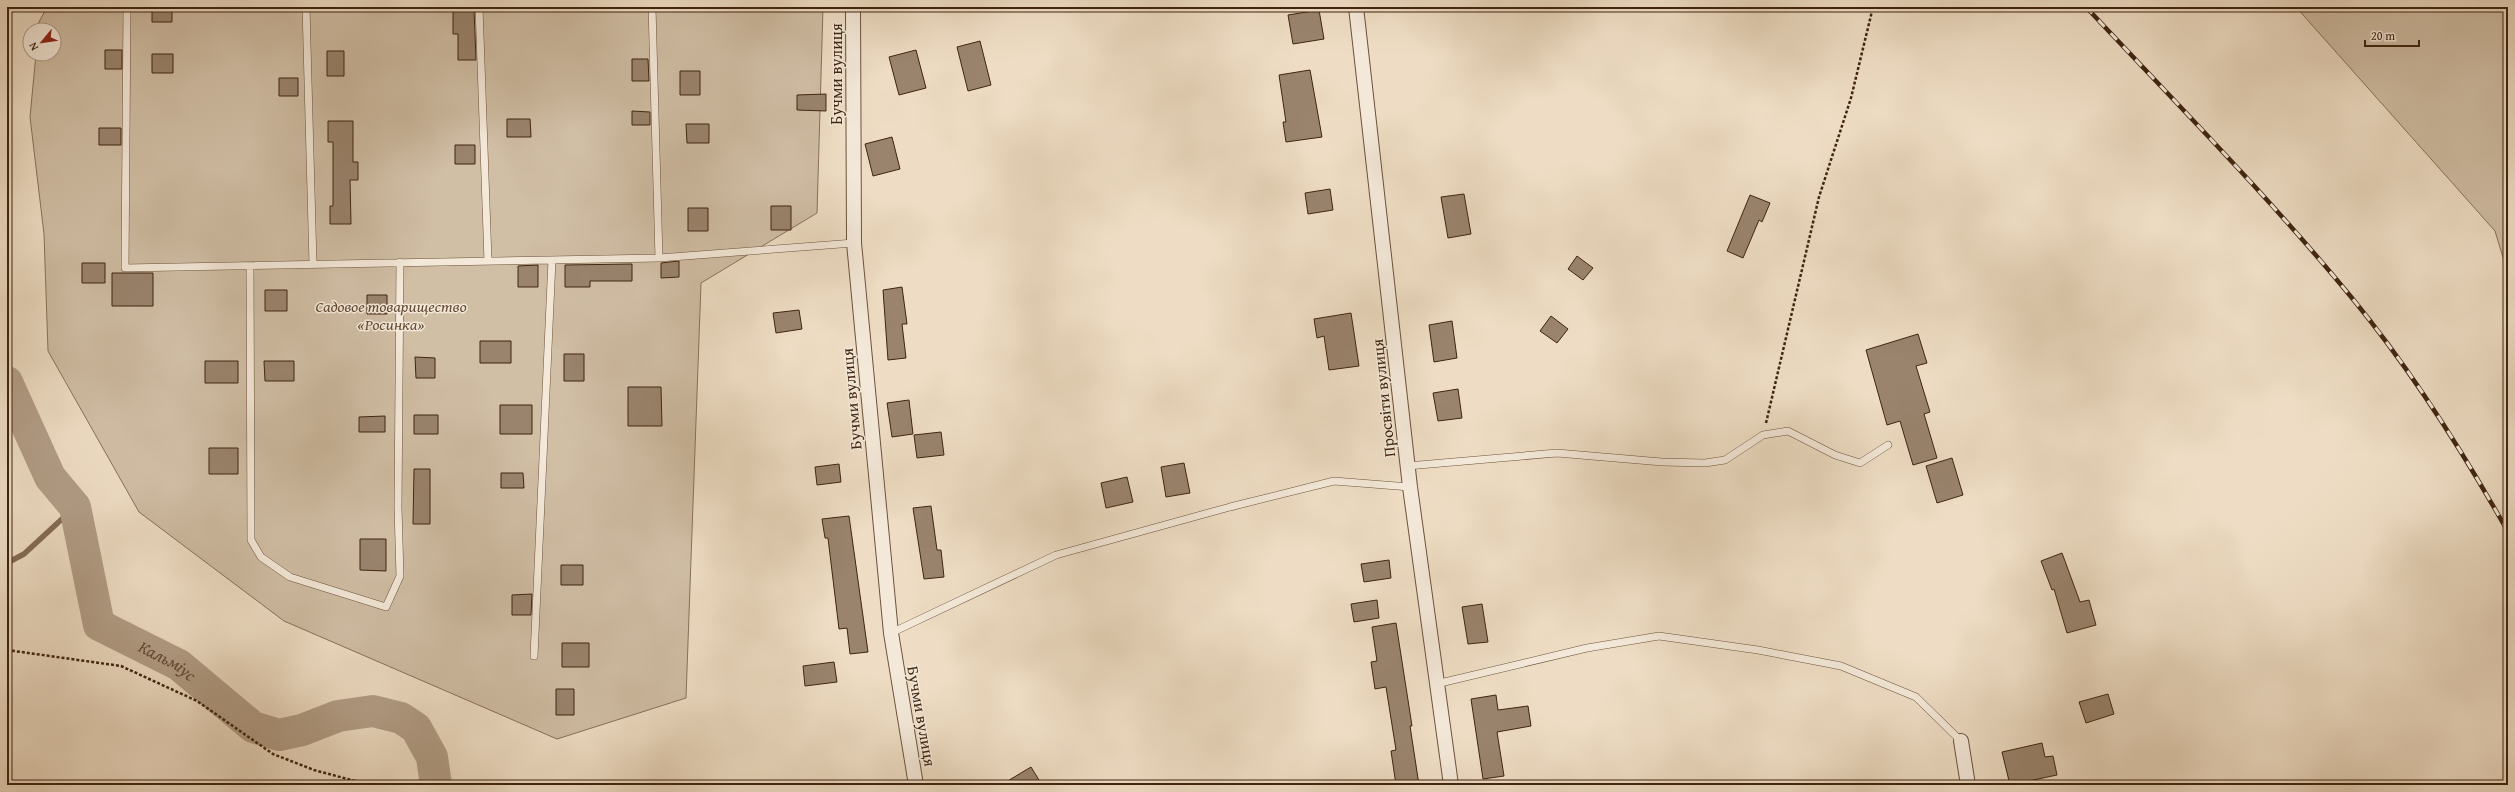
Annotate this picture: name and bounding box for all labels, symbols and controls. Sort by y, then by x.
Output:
north arrow [22,22,62,62]
scale bar [2365,22,2419,48]
street label: Бучми вулиця [824,23,848,125]
text: 20 m [2371,27,2395,44]
text: N [24,39,42,54]
park label: Садовое товарищество «Росинка» [315,294,467,336]
street label: Просвіти вулиця [1365,338,1401,458]
street label: Бучми вулиця [835,347,867,451]
water label: Кальміус [134,634,202,687]
street label: Бучми вулиця [901,664,943,768]

